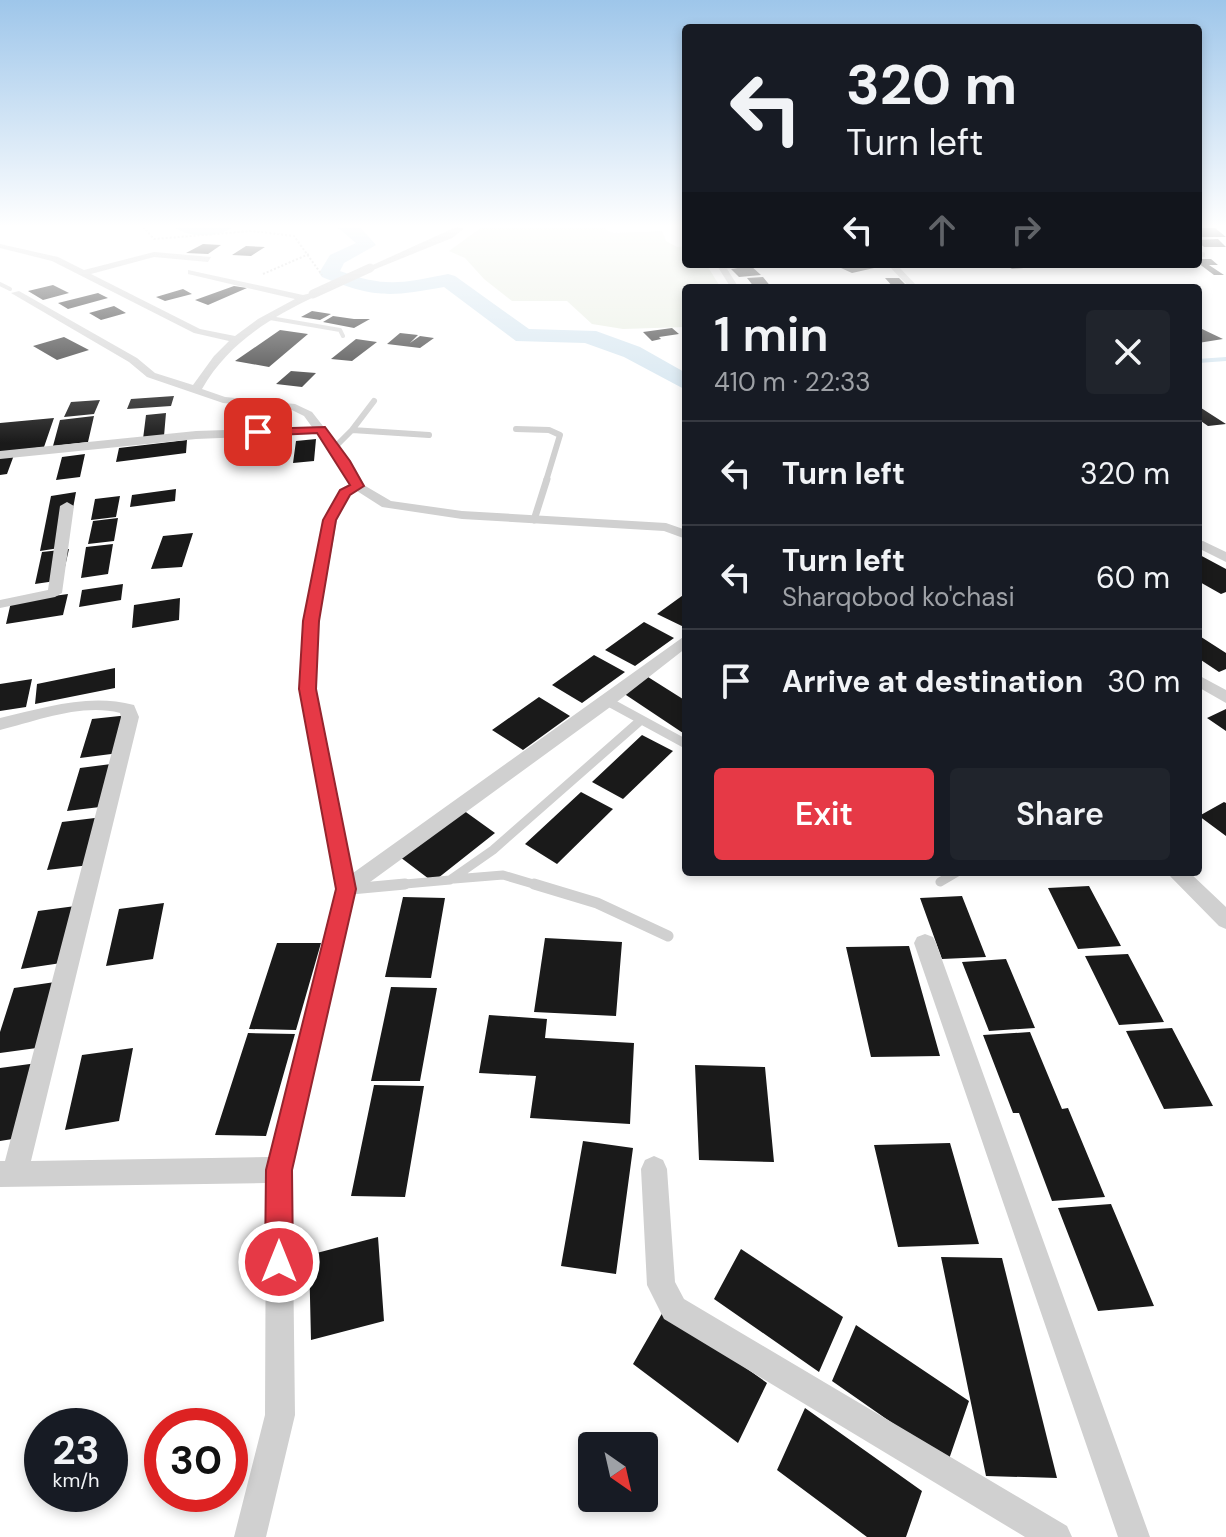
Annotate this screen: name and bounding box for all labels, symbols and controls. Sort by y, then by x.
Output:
text: 320 m [846,48,1017,121]
icon: left [714,56,818,160]
text: Turn left [846,119,983,166]
icon: left [836,208,880,252]
icon: ahead [920,208,964,252]
icon: right [1004,208,1048,252]
text: 1 min [714,303,829,366]
button: close [1086,310,1170,394]
text: 410 m · 22:33 [714,365,871,399]
pin [224,398,292,466]
icon: arrive [236,410,280,454]
icon: left [714,451,758,495]
text: Turn left [782,454,905,493]
text: 320 m [1080,454,1170,493]
text: Turn left [782,541,905,580]
icon: left [714,555,758,599]
text: 60 m [1096,558,1170,597]
text: Sharqobod ko'chasi [782,580,1015,614]
icon: arrive [714,659,758,703]
text: Arrive at destination [782,662,1083,701]
text: 30 m [1107,662,1180,701]
button: Exit [714,768,934,860]
button: Share [950,768,1170,860]
position arrow [237,1220,321,1304]
speed limit sign: 30 [144,1408,248,1512]
text: 23 [52,1424,100,1476]
north arrow [578,1432,658,1512]
map controls [578,1432,658,1512]
text: km/h [52,1467,100,1493]

